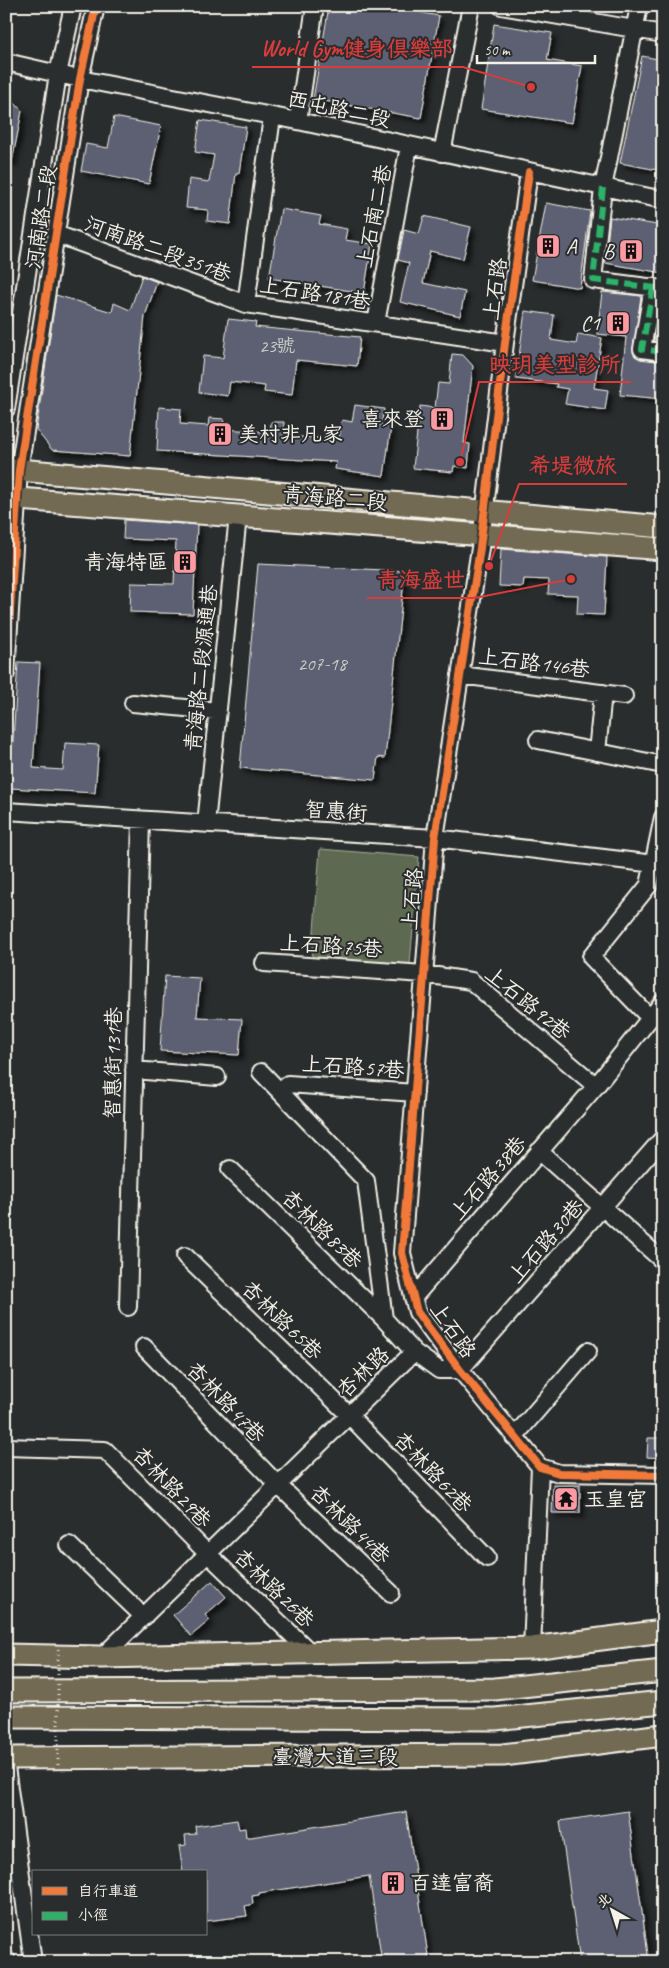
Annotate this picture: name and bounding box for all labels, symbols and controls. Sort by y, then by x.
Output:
callout: World Gym健身俱樂部 [252,30,463,67]
scale bar [477,32,594,64]
text: World Gym健身俱樂部 [261,35,453,63]
text: 50 m [484,41,511,60]
street label: 西屯路二段 [285,85,393,133]
street label: 上石南二巷 [351,162,397,270]
street label: 河南路二段 [20,163,62,271]
street label: 河南路二段351巷 [81,210,235,288]
building icon: A [535,233,561,259]
place label: A [566,233,578,259]
place label: B [603,238,616,264]
building icon: B [618,238,644,264]
street label: 上石路 [478,256,512,322]
street label: 上石路181巷 [257,271,373,315]
place label: C1 [581,310,602,336]
building icon: C1 [605,310,631,336]
house number: 23號 [259,334,295,358]
callout: 映玥美型診所 [479,345,631,382]
text: 映玥美型診所 [489,351,621,379]
place label: 喜來登 [361,406,424,432]
building icon: 喜來登 [429,406,455,432]
building icon: 美村非凡家 [207,421,233,447]
place label: 美村非凡家 [238,421,343,447]
callout: 希堤微旅 [519,447,627,484]
text: 希堤微旅 [529,452,617,480]
street label: 青海路二段 [282,480,388,516]
place label: 青海特區 [84,549,168,575]
building icon: 青海特區 [172,549,198,575]
callout: 青海盛世 [367,561,475,598]
text: 青海盛世 [377,566,465,594]
street label: 青海路二段源通巷 [179,583,223,753]
street label: 上石路146巷 [477,643,591,683]
house number: 207-18 [298,652,349,676]
street label: 智惠街 [304,796,368,826]
street label: 上石路 [396,866,428,932]
street label: 上石路75巷 [279,929,383,963]
street label: 上石路92巷 [480,961,576,1045]
street label: 智惠街131巷 [99,1007,127,1119]
street label: 上石路57巷 [301,1050,405,1084]
street label: 上石路38巷 [444,1131,532,1225]
street label: 杏林路83巷 [276,1184,368,1274]
street label: 上石路30巷 [502,1194,590,1288]
street label: 杏林路65巷 [236,1275,328,1365]
street label: 上石路 [424,1297,482,1363]
street label: 杏林路 [331,1341,395,1403]
street label: 杏林路47巷 [181,1356,271,1448]
street label: 杏林路62巷 [388,1426,478,1518]
street label: 杏林路29巷 [127,1441,217,1533]
street label: 杏林路44巷 [304,1479,396,1569]
temple icon: 玉皇宮 [553,1486,579,1512]
place label: 玉皇宮 [584,1486,647,1512]
street label: 杏林路26巷 [228,1543,320,1633]
street label: 臺灣大道三段 [272,1744,398,1770]
legend [32,1870,208,1936]
building icon: 百達富裔 [380,1870,406,1896]
place label: 百達富裔 [410,1870,494,1896]
text: 自行車道 [78,1882,138,1901]
north arrow [586,1886,636,1936]
text: 北 [593,1889,615,1911]
text: 小徑 [78,1906,108,1925]

